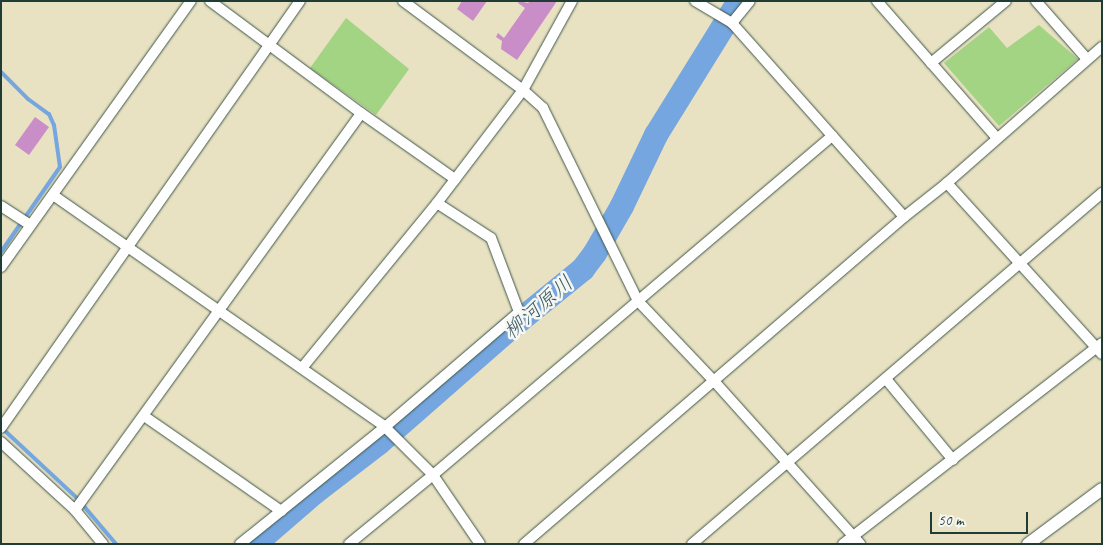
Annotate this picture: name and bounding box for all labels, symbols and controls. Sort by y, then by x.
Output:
water label: 柳河原川 [498,270,578,344]
scale bar [933,502,1030,534]
text: 50 m [938,511,964,530]

